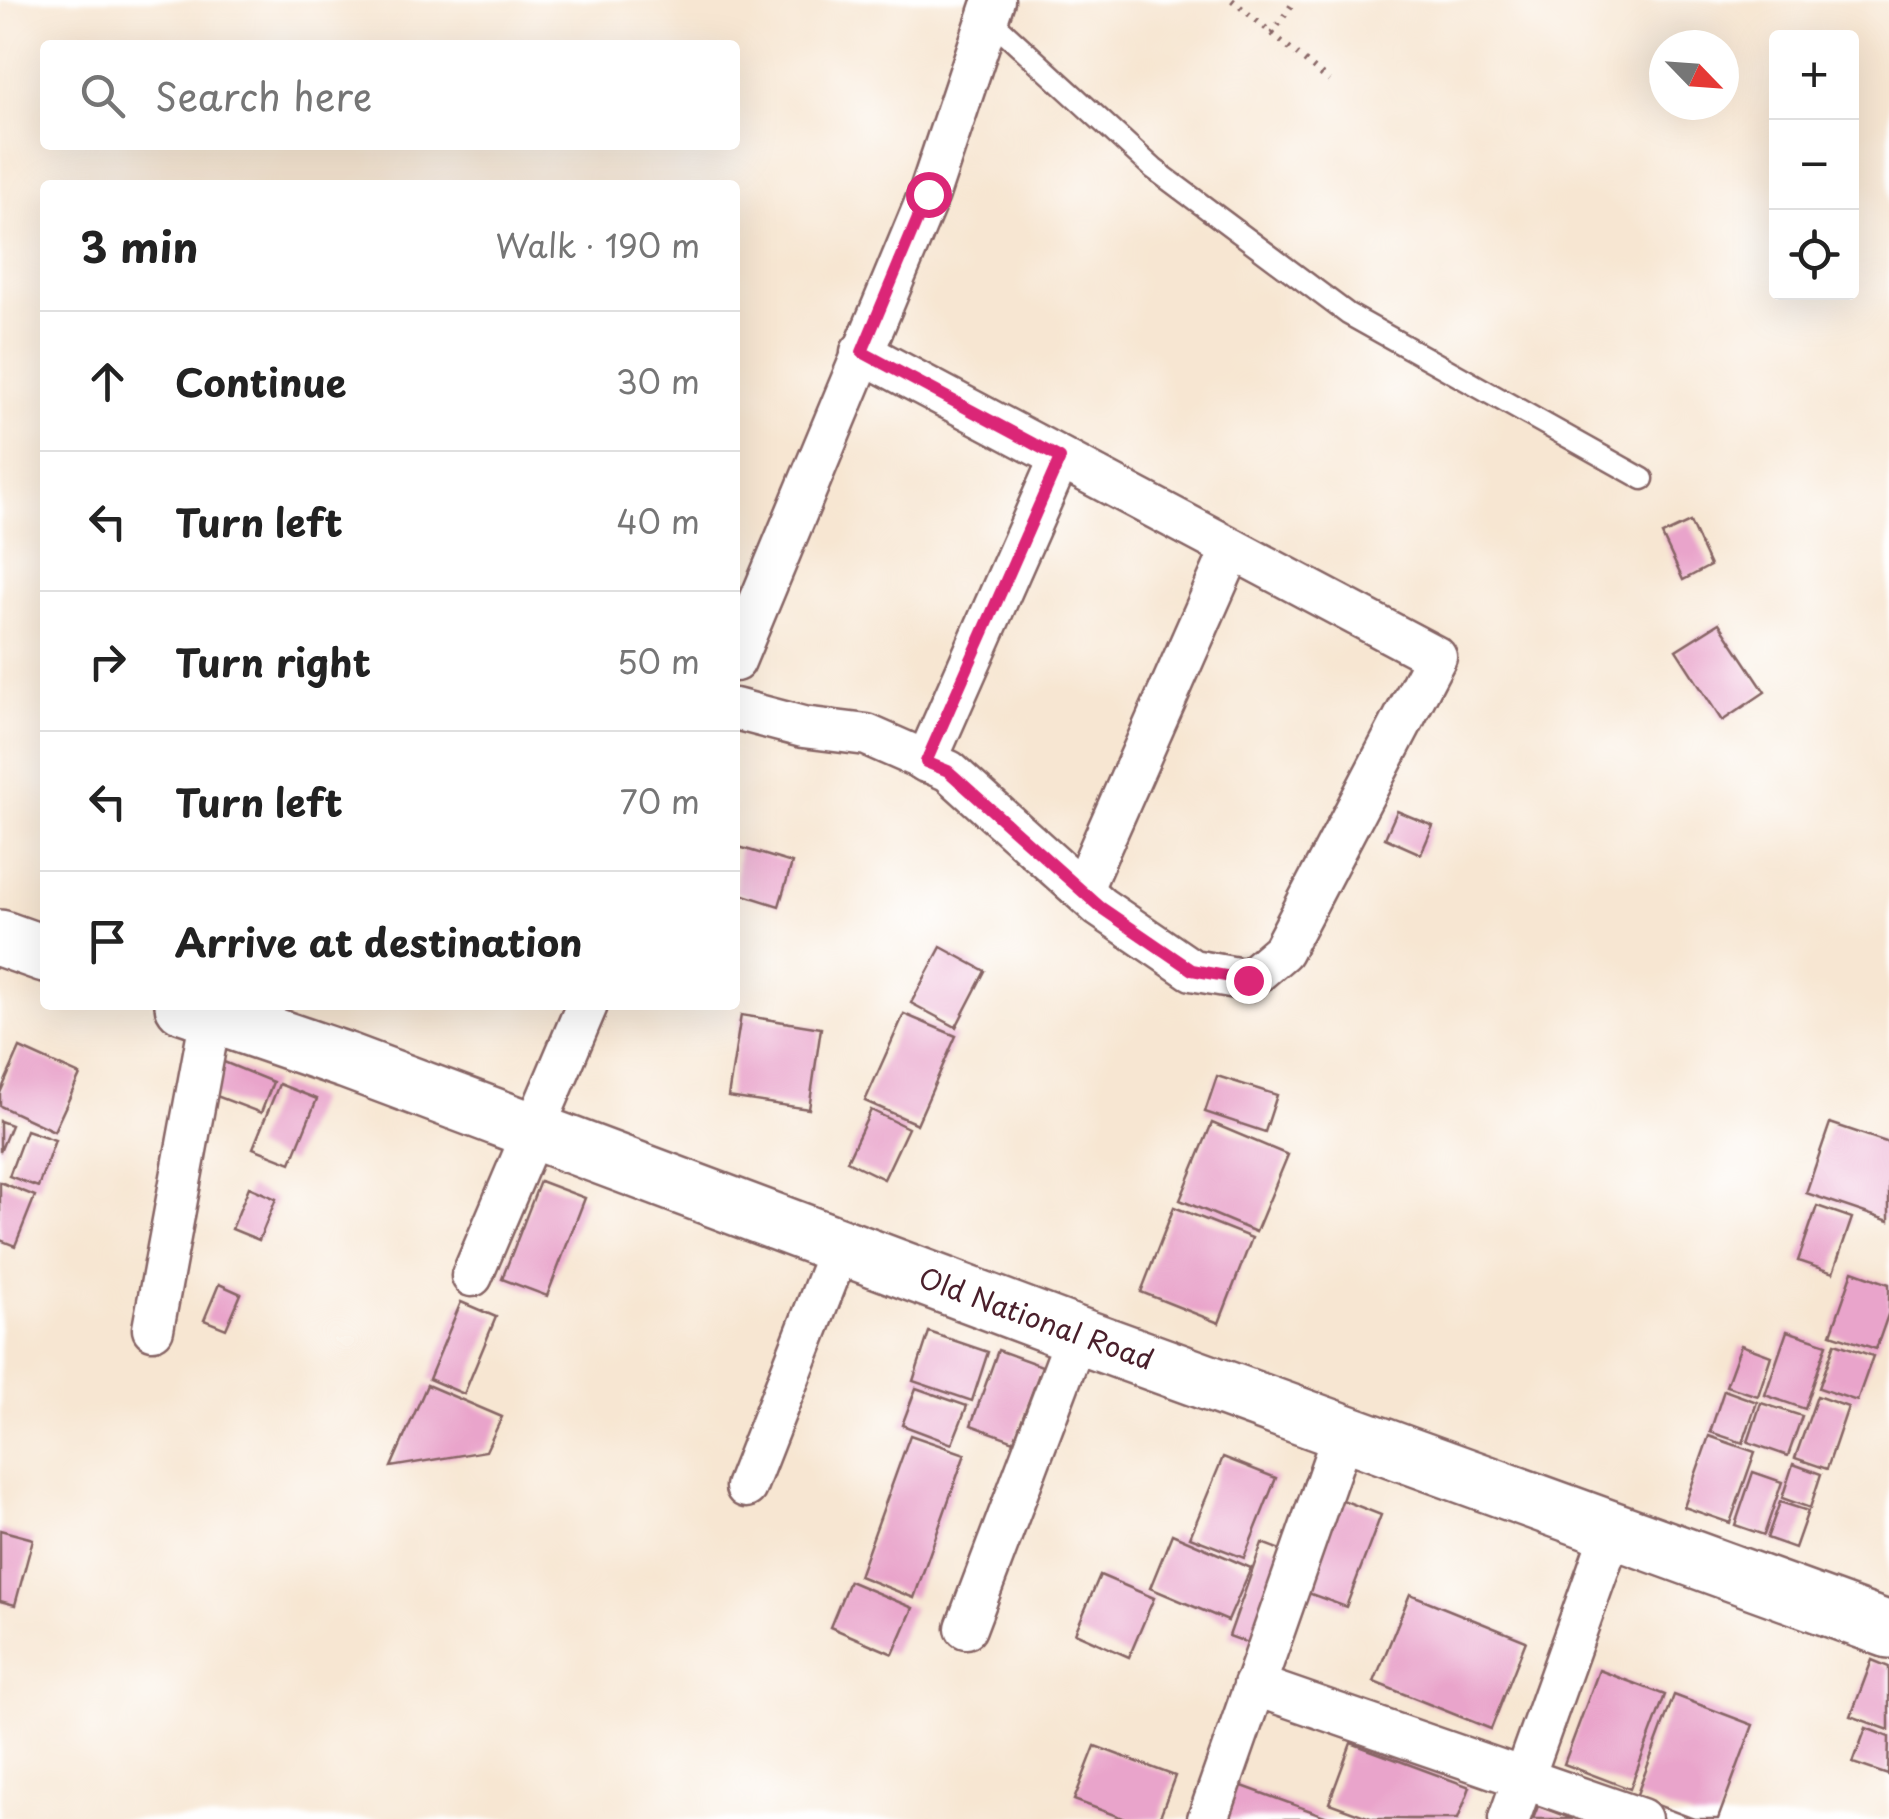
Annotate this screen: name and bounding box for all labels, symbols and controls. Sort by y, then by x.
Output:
north arrow [1649,30,1739,120]
map controls [1769,30,1859,300]
button: + [1769,30,1859,120]
search box [40,40,740,150]
text: Search here [155,67,372,124]
icon: search [75,68,130,123]
button: − [1769,120,1859,210]
route start [906,172,952,218]
button: locate [1769,210,1859,300]
text: 3 min [80,214,198,277]
text: Walk · 190 m [495,221,700,269]
text: Continue [175,353,346,410]
icon: ahead [80,354,135,409]
text: 30 m [616,357,700,405]
text: Turn left [175,493,343,550]
icon: left [80,494,135,549]
text: 40 m [616,497,700,545]
text: Turn right [175,633,371,690]
icon: right [80,634,135,689]
text: 50 m [617,637,700,685]
text: Turn left [175,773,343,830]
icon: left [80,774,135,829]
text: 70 m [620,777,700,825]
text: Arrive at destination [175,913,583,970]
icon: arrive [80,914,135,969]
route end [1226,958,1272,1004]
street label: Old National Road [913,1255,1160,1380]

